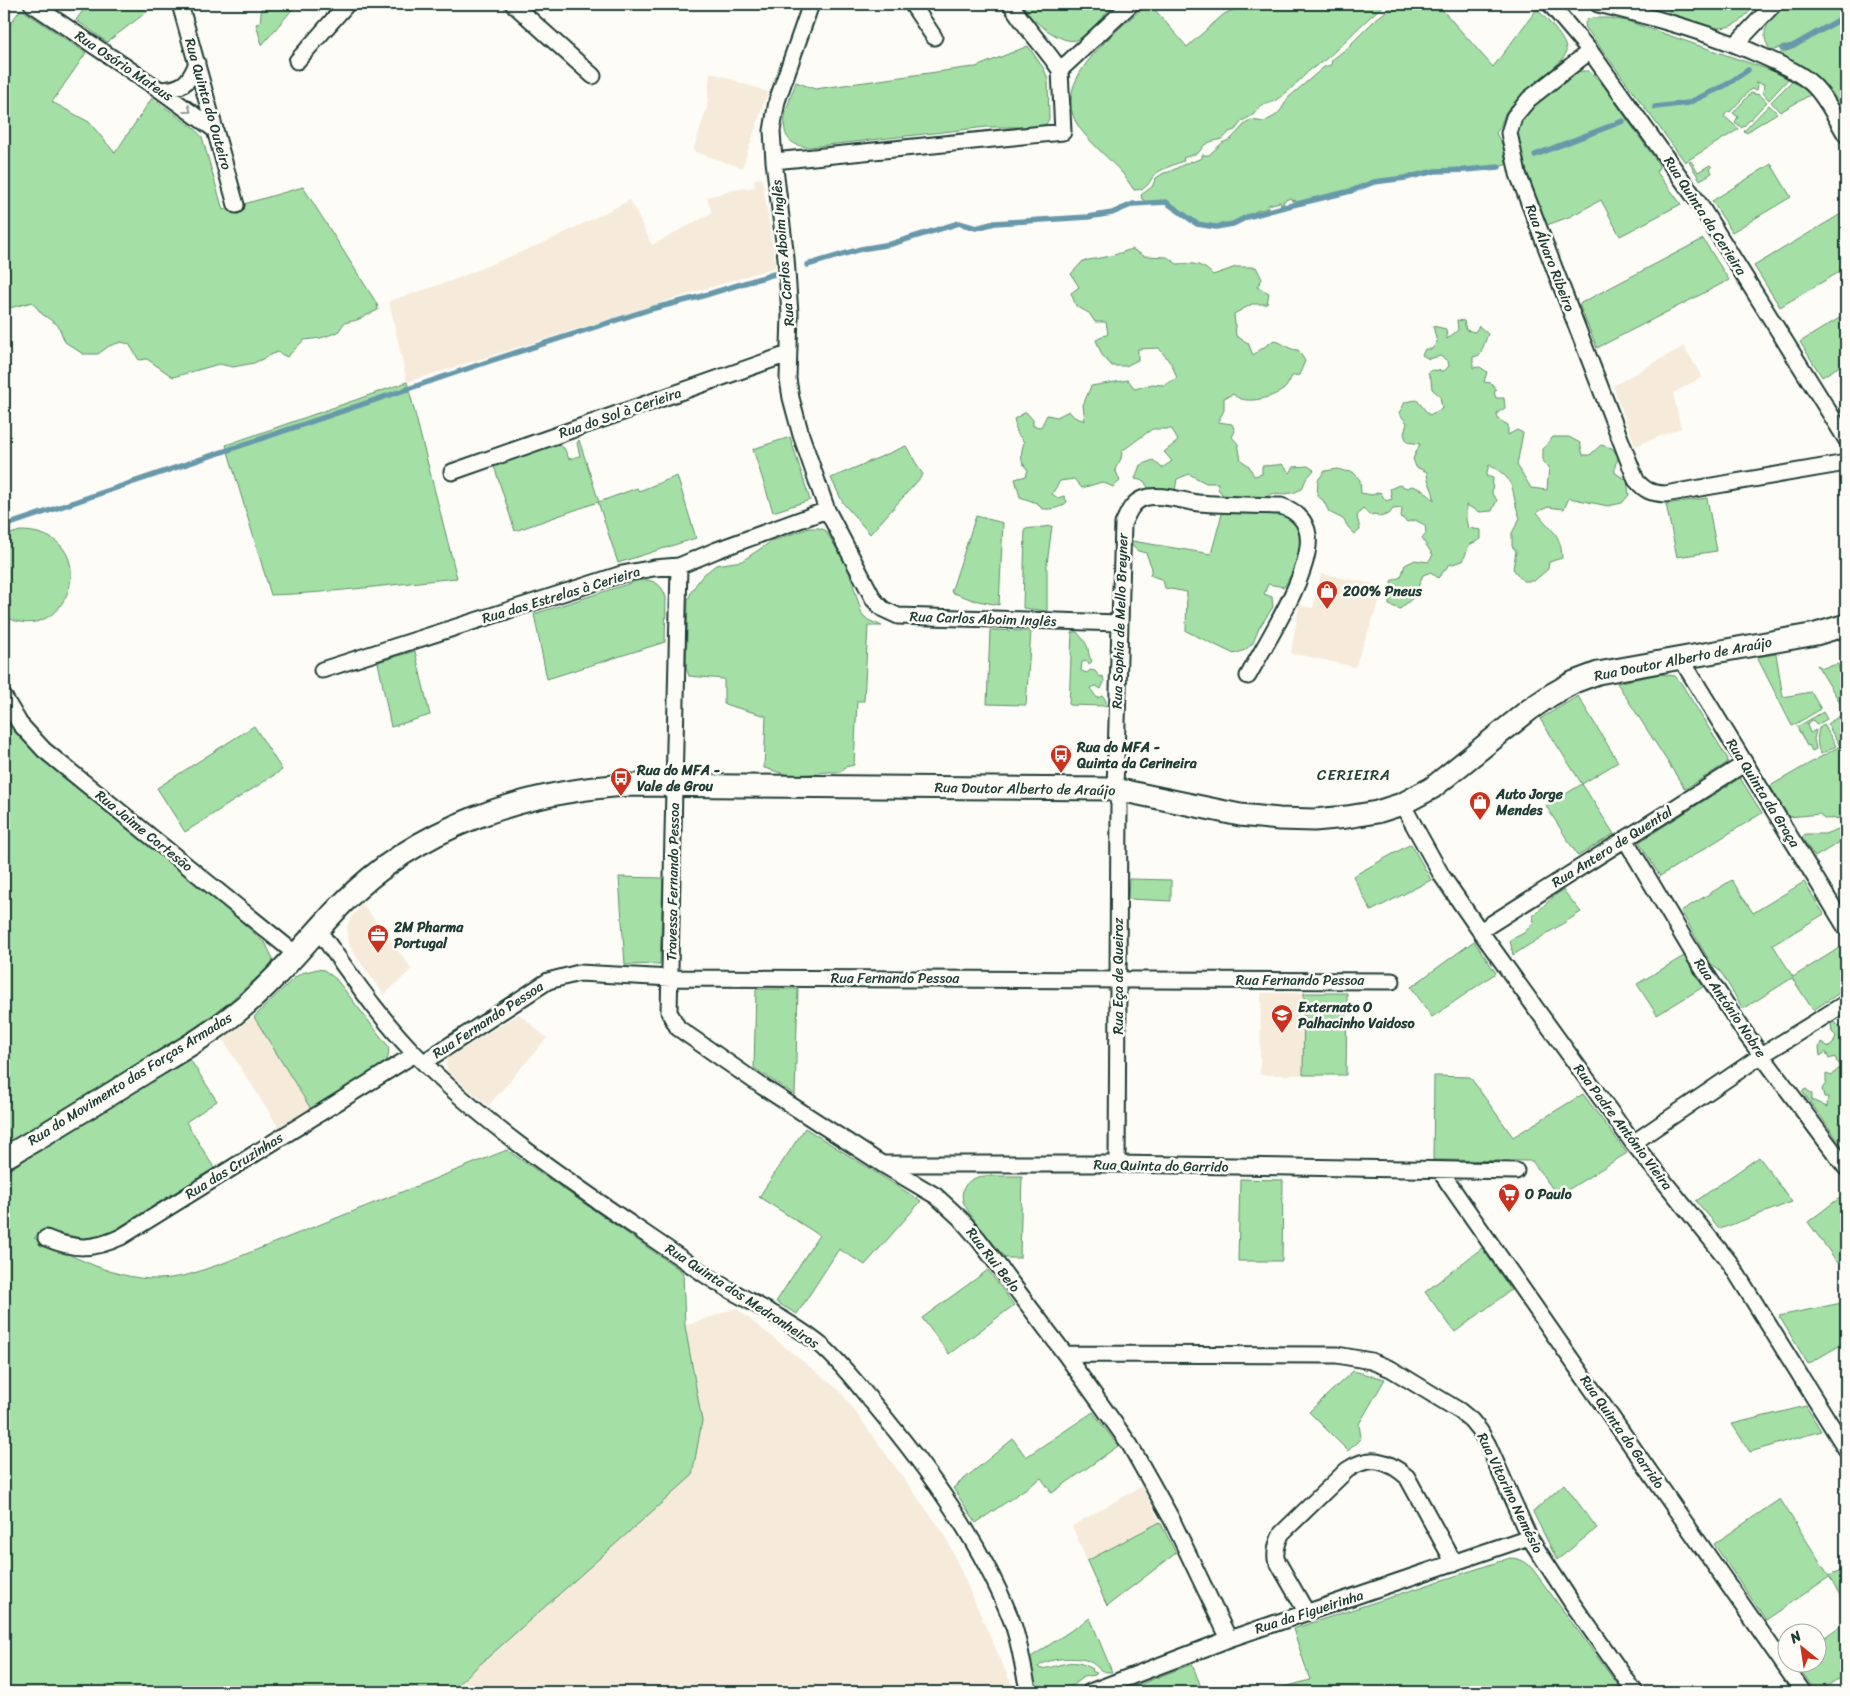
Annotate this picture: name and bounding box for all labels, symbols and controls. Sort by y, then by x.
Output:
street label: Rua Osório Mateus [70,24,179,109]
street label: Rua Quinta do Outeiro [177,35,239,173]
one-way arrow [182,104,192,113]
street label: Rua Quinta da Cerieira [1657,151,1754,282]
street label: Rua Carlos Aboim Inglês [764,179,802,327]
street label: Rua Álvaro Ribeiro [1518,201,1582,315]
street label: Rua do Sol à Cerieira [555,380,685,446]
street label: Rua Sophia de Mello Breyner [1104,531,1136,709]
street label: Rua das Estrelas à Cerieira [479,559,643,631]
shop icon: 200% Pneus [1315,579,1339,610]
place label: 200% Pneus [1342,579,1422,604]
street label: Rua Carlos Aboim Inglês [909,604,1057,634]
street label: Rua Doutor Alberto de Araújo [1592,629,1774,689]
street label: Rua Quinta da Graça [1719,733,1807,853]
place label: Rua do MFA - Quinta da Cerineira [1076,735,1198,776]
bus stop icon: Rua do MFA - Quinta da Cerineira [1049,743,1073,774]
place label: Rua do MFA - Vale de Grou [636,758,720,799]
district label: CERIEIRA [1317,762,1391,788]
bus stop icon: Rua do MFA - Vale de Grou [609,766,633,797]
street label: Rua Doutor Alberto de Araújo [934,775,1116,803]
place label: Auto Jorge Mendes [1495,782,1564,823]
street label: Rua Jaime Cortesão [89,783,199,879]
shop icon: Auto Jorge Mendes [1468,790,1492,821]
street label: Rua Antero de Quental [1546,799,1678,894]
street label: Travessa Fernando Pessoa [659,803,687,961]
place label: 2M Pharma Portugal [393,915,464,956]
street label: Rua Eça de Queiroz [1106,917,1131,1035]
office icon: 2M Pharma Portugal [366,923,390,954]
street label: Rua António Nobre [1687,953,1773,1063]
street label: Rua Fernando Pessoa [831,966,960,991]
street label: Rua Fernando Pessoa [1236,968,1365,993]
street label: Rua Fernando Pessoa [427,974,550,1066]
place label: Externato O Palhacinho Vaidoso [1298,995,1416,1036]
school or university icon: Externato O Palhacinho Vaidoso [1270,1003,1294,1034]
street label: Rua do Movimento das Forças Armadas [23,1005,238,1152]
street label: Rua Padre António Vieira [1567,1058,1679,1196]
street label: Rua das Cruzinhas [180,1125,289,1206]
street label: Rua Quinta do Garrido [1093,1152,1229,1180]
supermarket icon: O Paulo [1497,1182,1521,1213]
place label: O Paulo [1524,1182,1572,1207]
street label: Rua Rui Belo [959,1222,1027,1298]
street label: Rua Quinta dos Medronheiros [660,1237,825,1356]
street label: Rua Quinta do Garrido [1573,1370,1671,1494]
street label: Rua Vitorino Nemésio [1470,1428,1550,1558]
street label: Rua da Figueirinha [1251,1583,1367,1641]
north arrow [1778,1624,1828,1674]
text: N [1784,1624,1806,1651]

